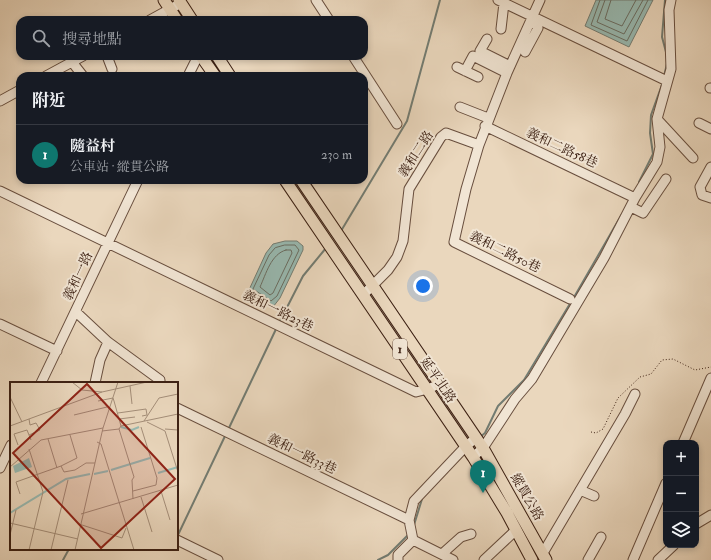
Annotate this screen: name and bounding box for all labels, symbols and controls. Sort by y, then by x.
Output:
search box [16,16,368,60]
icon: search [30,27,52,49]
text: 搜尋地點 [62,30,122,49]
text: 附近 [32,90,66,111]
street label: 義和二路58巷 [524,125,600,171]
street label: 義和二路 [395,128,437,180]
text: 隨益村 [70,137,115,156]
text: 1 [43,147,47,163]
text: 230 m [321,147,352,163]
text: 公車站 · 縱貫公路 [70,159,169,175]
street label: 義和二路50巷 [467,228,543,276]
street label: 義和一路 [60,249,96,303]
your location [413,276,433,296]
street label: 義和一路23巷 [240,287,316,335]
road number: 1 [393,339,407,359]
street label: 延平北路 [417,354,459,406]
inset map [10,382,178,550]
street label: 義和一路33巷 [265,430,339,478]
map controls [663,440,699,548]
button: + [663,440,699,476]
pin: 1 [470,460,496,493]
street label: 縱貫公路 [507,470,547,524]
button: − [663,476,699,512]
button: layers [663,512,699,548]

